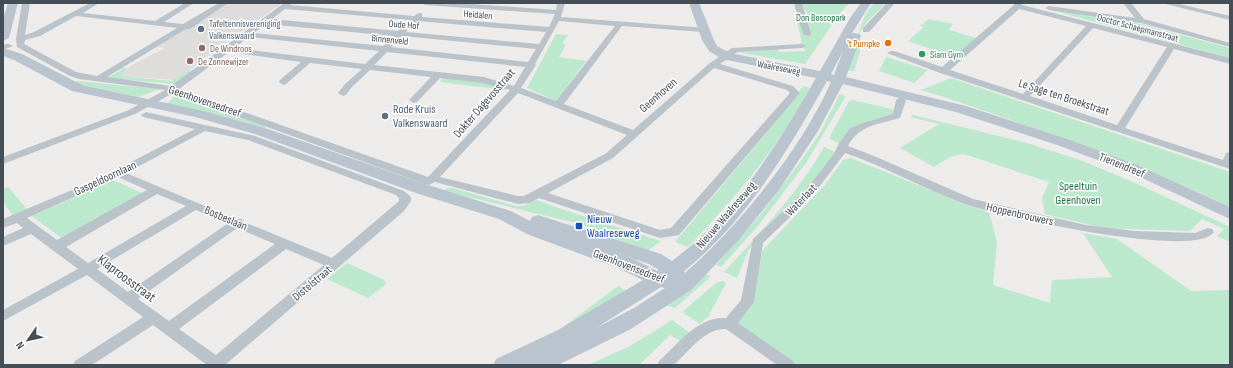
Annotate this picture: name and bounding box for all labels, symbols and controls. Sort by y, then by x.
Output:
street label: Heidalen [463,8,493,22]
street label: Doctor Schaepmanstraat [1096,11,1180,45]
park label: Don Boscopark [796,12,846,24]
place label: Tafeltennisvereniging Valkenswaard [209,18,281,42]
street label: Oude Hof [388,18,420,32]
marker: Tafeltennisvereniging Valkenswaard [196,24,206,34]
street label: Binnenveld [371,32,409,48]
place label: 't Pumpke [847,38,880,50]
marker: 't Pumpke [883,38,893,48]
marker: De Windroos [197,43,207,53]
place label: De Windroos [210,43,252,55]
marker: Siam Gym [917,49,927,59]
place label: Siam Gym [930,49,963,61]
marker: De Zonnewijzer [185,56,195,66]
place label: De Zonnewijzer [198,56,249,68]
street label: Waalreseweg [756,58,801,78]
street label: Dokter Dagevosstraat [450,65,519,141]
street label: Geenhoven [636,75,680,116]
street label: Le Sage ten Broekstraat [1017,76,1111,119]
street label: Geenhovensedreef [167,82,244,121]
place label: Rode Kruis Valkenswaard [393,102,448,131]
marker: Rode Kruis Valkenswaard [380,111,390,121]
street label: Tienendreef [1097,149,1148,182]
street label: Gaspeldoornlaan [72,157,139,199]
street label: Nieuwe Waalreseweg [693,179,760,252]
park label: Speeltuin Geenhoven [1055,179,1101,208]
street label: Waterlaat [782,181,821,220]
street label: Hoppenbrouwers [985,199,1055,229]
street label: Bosbeslaan [202,203,250,234]
place label: Nieuw Waalreseweg [587,212,640,241]
marker: Nieuw Waalreseweg [574,221,584,231]
street label: Geenhovensedreef [591,246,667,287]
street label: Klaproosstraat [94,251,159,306]
street label: Distelstraat [289,262,335,304]
north arrow [8,320,48,360]
text: N [13,339,27,351]

